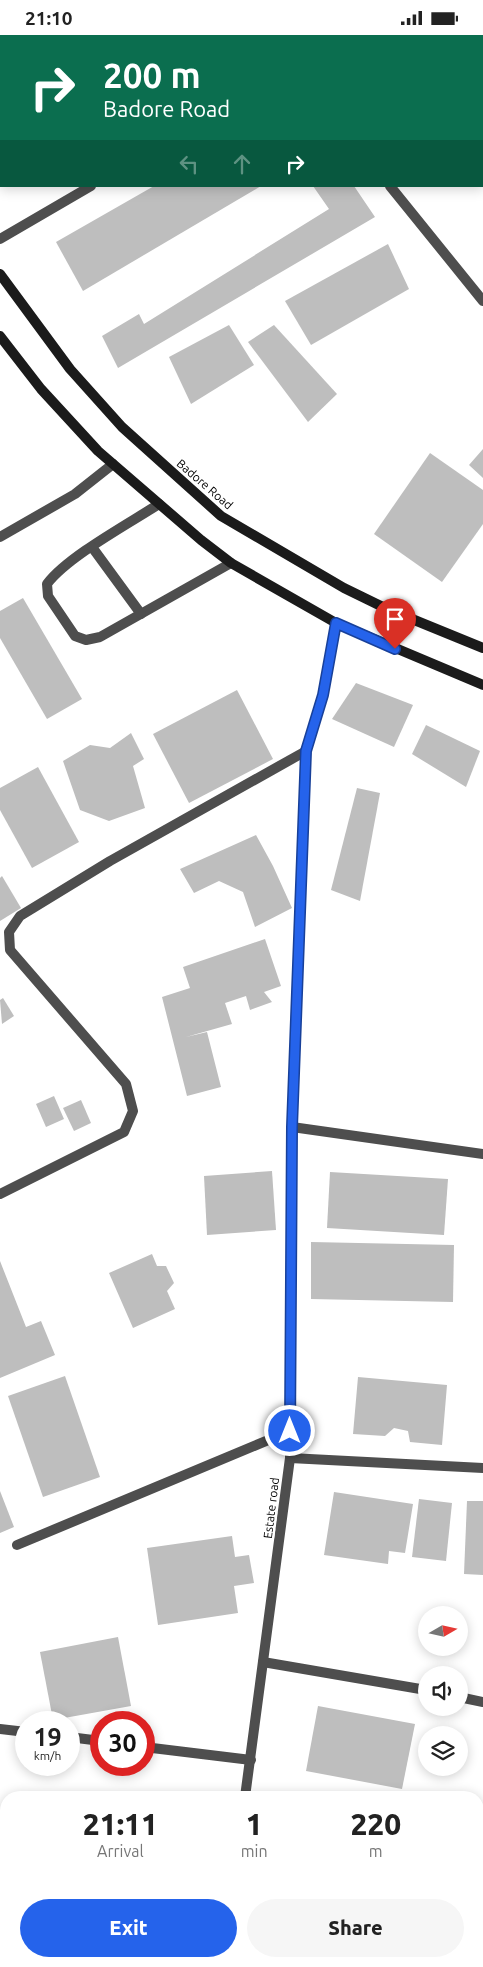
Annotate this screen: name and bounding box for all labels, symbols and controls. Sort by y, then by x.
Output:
text: 21:10 [25,7,73,29]
icon: right [20,55,85,120]
text: 200 m [103,55,201,95]
text: Badore Road [103,96,230,121]
icon: left [175,150,203,178]
icon: ahead [228,150,256,178]
icon: right [281,150,309,178]
street label: Badore Road [175,456,235,512]
pin [374,598,416,649]
icon: arrive [381,605,409,633]
position arrow [263,1404,315,1456]
street label: Estate road [261,1477,281,1539]
north arrow [418,1606,468,1656]
map controls [418,1606,468,1776]
button: sound [418,1666,468,1716]
speed limit sign: 30 [90,1711,155,1776]
text: 19 [33,1723,62,1751]
button: layers [418,1726,468,1776]
text: km/h [34,1749,61,1762]
text: 21:11 [83,1807,158,1841]
text: 1 [246,1807,263,1841]
text: 220 [350,1807,401,1841]
text: Arrival [97,1842,144,1860]
text: min [241,1842,268,1860]
text: m [369,1842,383,1860]
button: Exit [20,1899,237,1957]
button: Share [247,1899,464,1957]

